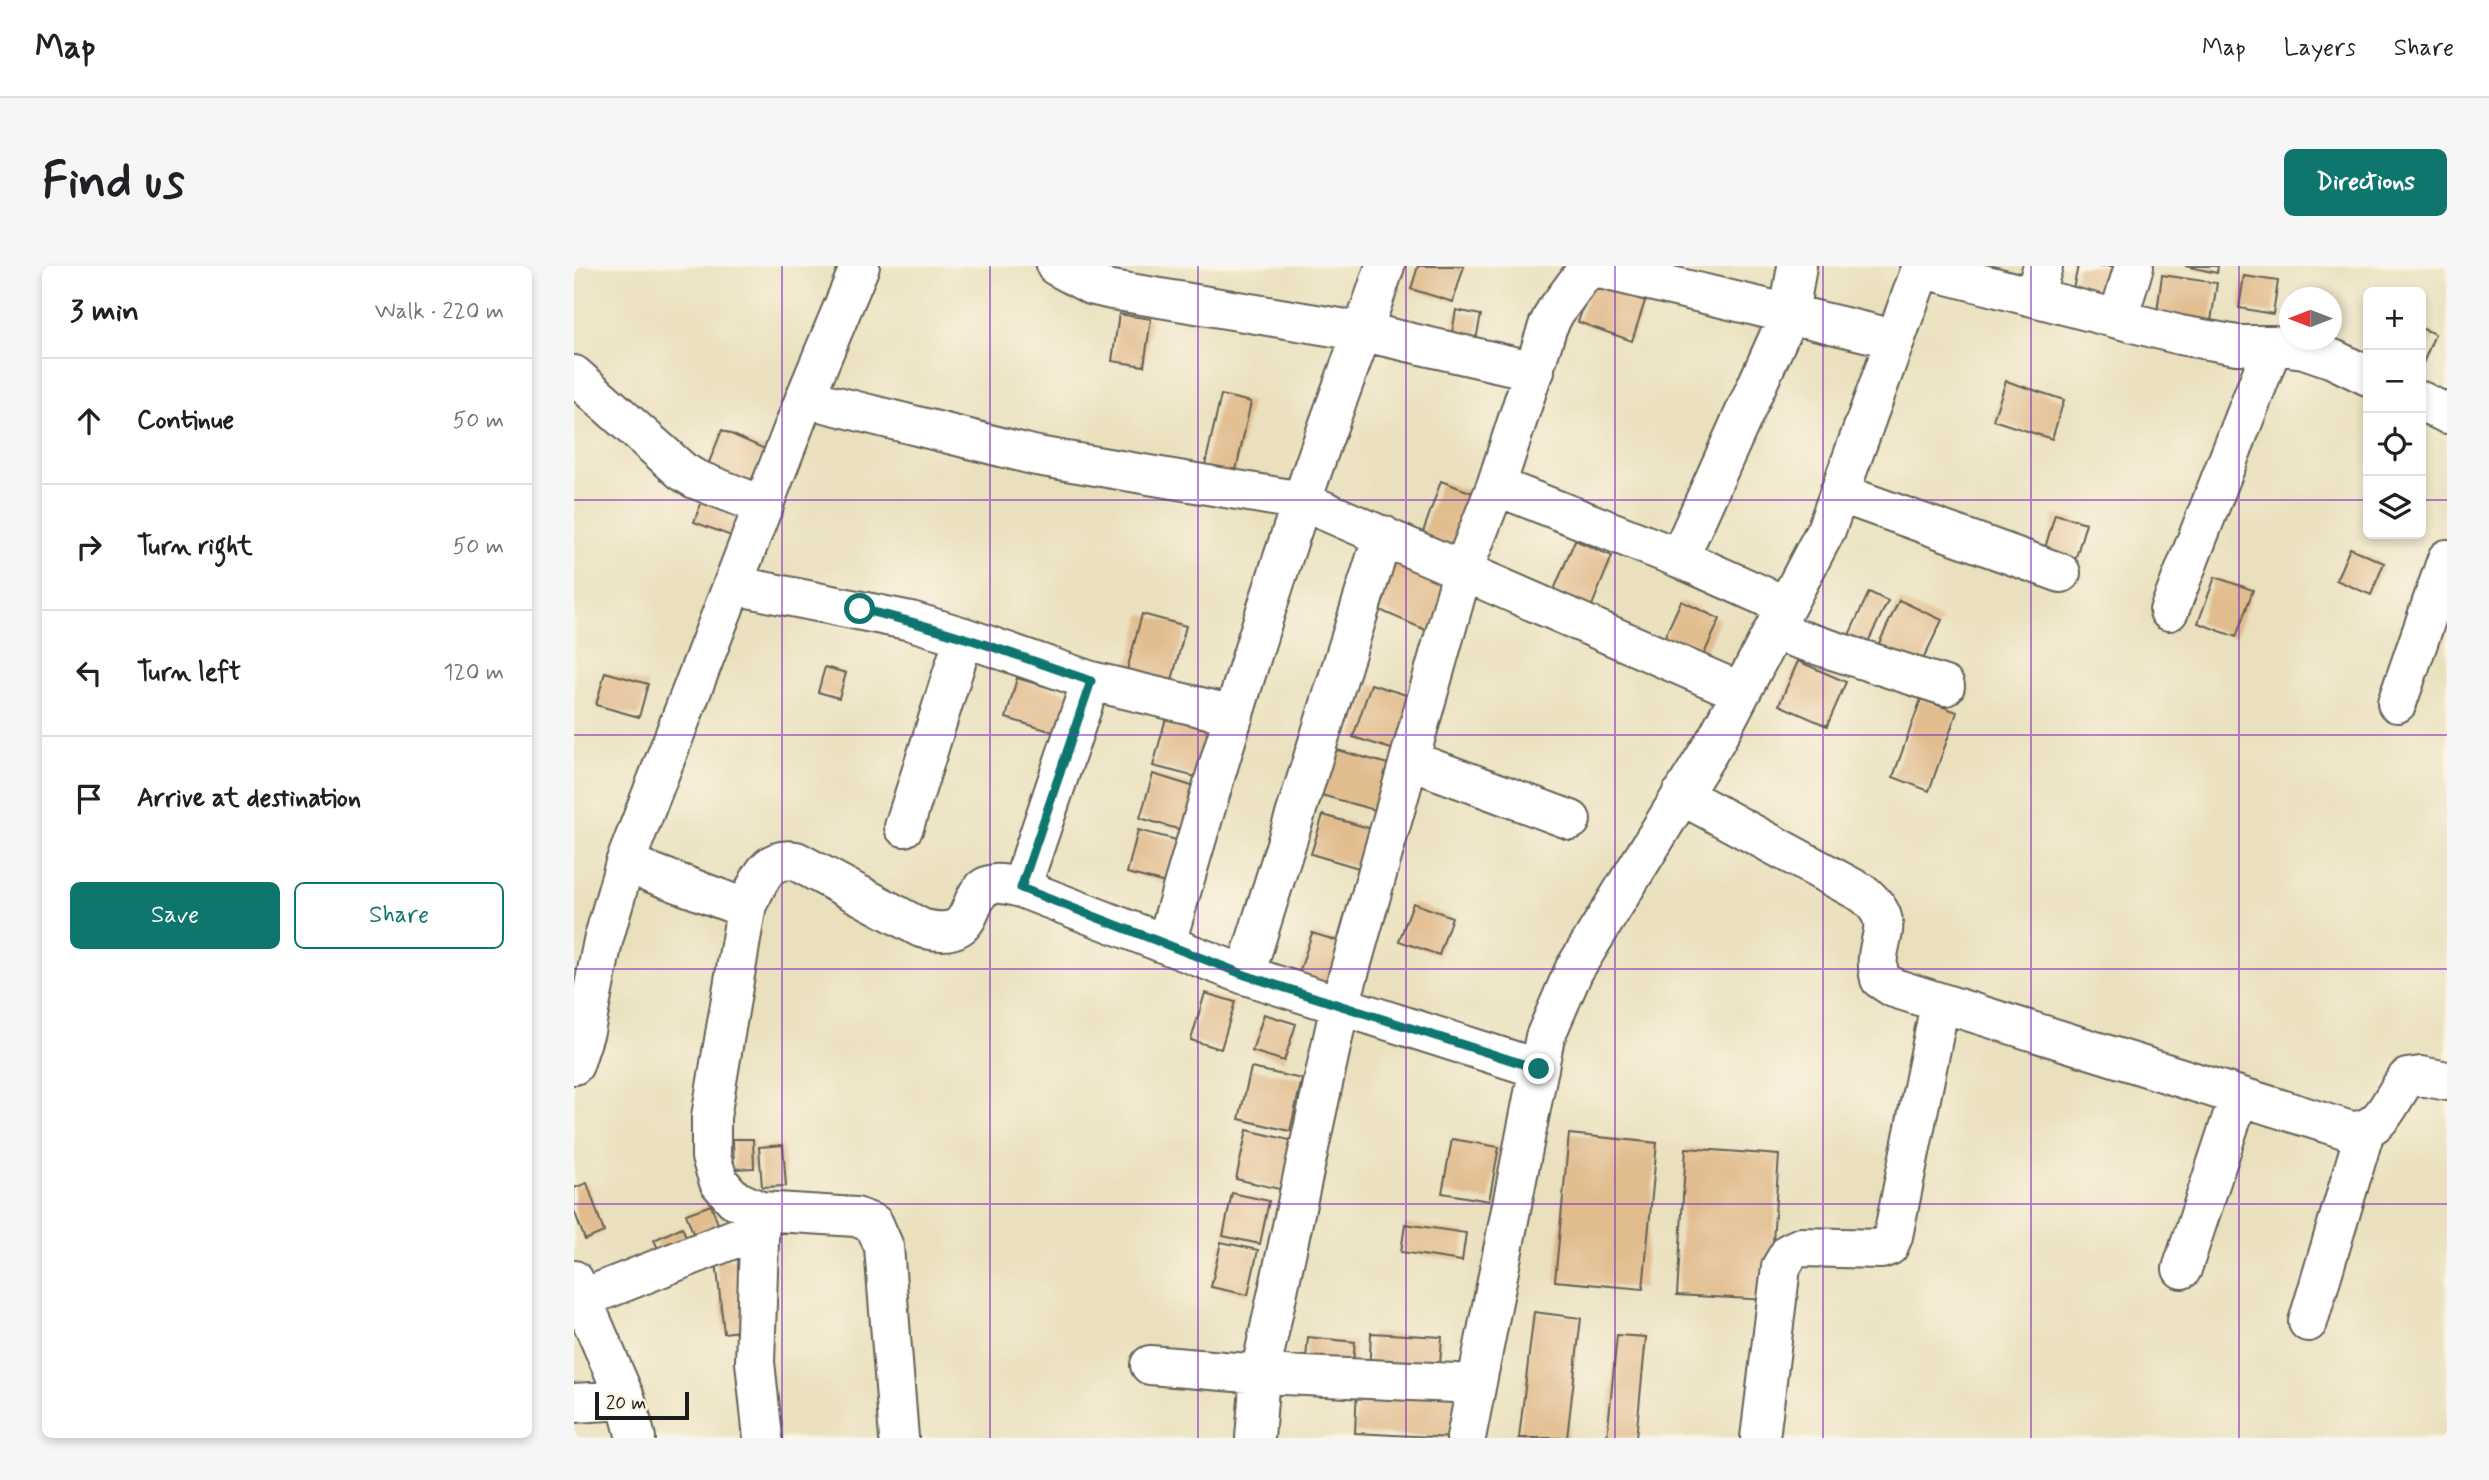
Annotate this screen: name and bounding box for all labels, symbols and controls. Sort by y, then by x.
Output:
text: Map [35,26,95,70]
text: Map [2202,33,2246,64]
text: Layers [2284,33,2356,64]
text: Share [2394,33,2454,64]
button: Directions [2284,149,2447,216]
text: Find us [42,150,185,215]
north arrow [2279,287,2342,350]
map controls [2363,287,2426,539]
button: + [2363,287,2426,350]
text: 3 min [70,292,139,331]
text: Walk · 220 m [375,297,504,327]
button: − [2363,350,2426,413]
icon: ahead [70,402,108,440]
text: Continue [137,404,234,438]
text: 50 m [453,406,504,436]
button: locate [2363,413,2426,476]
button: layers [2363,476,2426,539]
icon: right [70,528,108,566]
text: Turn right [137,530,253,564]
text: 50 m [453,532,504,562]
route start [844,593,875,624]
icon: left [70,654,108,692]
text: Turn left [137,656,241,690]
text: 120 m [443,658,504,688]
icon: arrive [70,780,108,818]
text: Arrive at destination [137,782,361,816]
button: Save [70,882,280,949]
button: Share [294,882,504,949]
route end [1523,1053,1554,1084]
scale bar [595,1389,690,1421]
text: 20 m [606,1391,646,1416]

